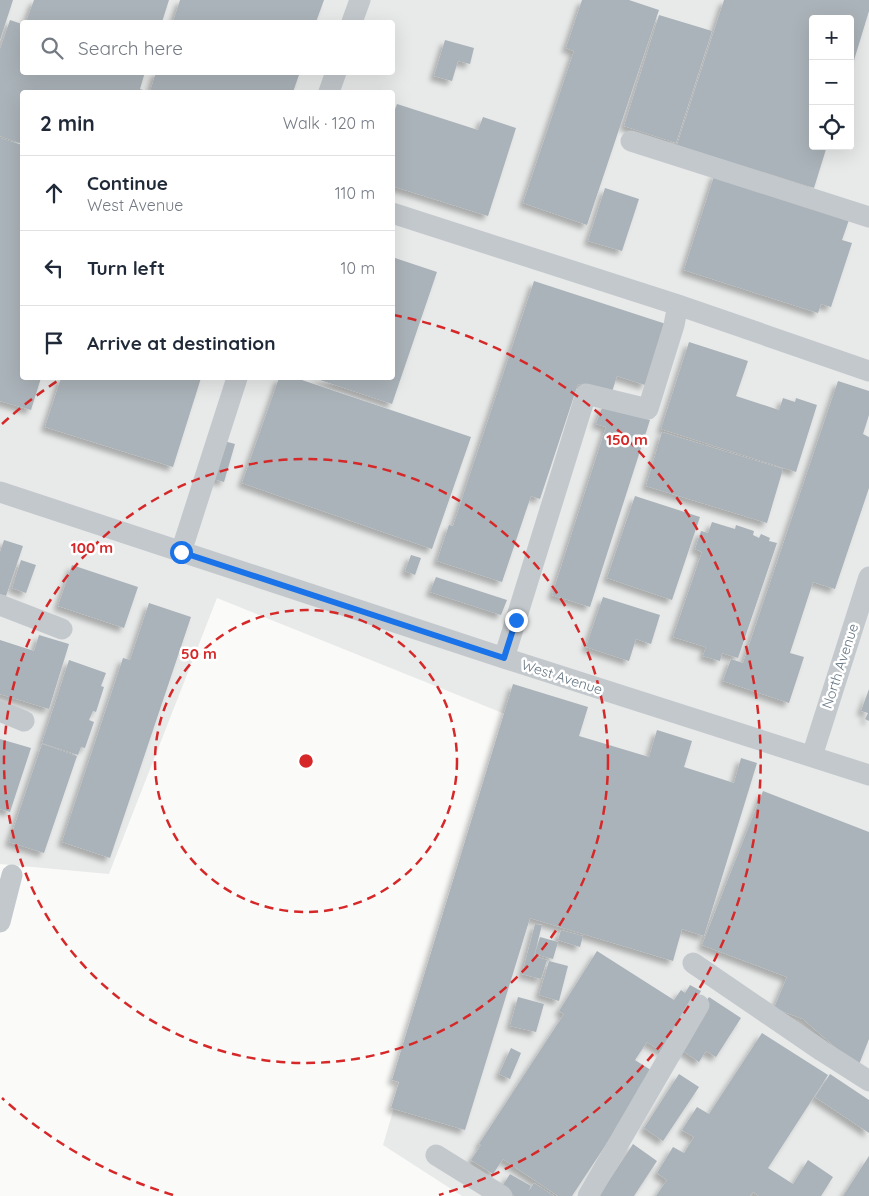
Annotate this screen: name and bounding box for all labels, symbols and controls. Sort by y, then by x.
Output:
map controls [809,15,854,150]
button: + [809,15,854,60]
search box [20,20,395,75]
icon: search [38,34,66,62]
text: Search here [78,36,183,60]
button: − [809,60,854,105]
button: locate [809,105,854,150]
text: 2 min [40,110,95,136]
text: Walk · 120 m [283,113,375,133]
text: Continue [87,171,168,195]
icon: ahead [40,179,68,207]
text: 110 m [335,183,375,203]
text: West Avenue [87,195,183,215]
icon: left [40,254,68,282]
text: Turn left [87,256,165,280]
text: 10 m [341,258,375,278]
icon: arrive [40,329,68,357]
text: Arrive at destination [87,331,276,355]
text: 150 m [606,430,648,449]
text: 100 m [71,538,113,557]
route start [170,541,193,564]
route end [505,609,528,632]
street label: North Avenue [818,621,862,711]
text: 50 m [181,644,217,663]
street label: West Avenue [519,655,605,699]
centre of rings [297,752,315,770]

